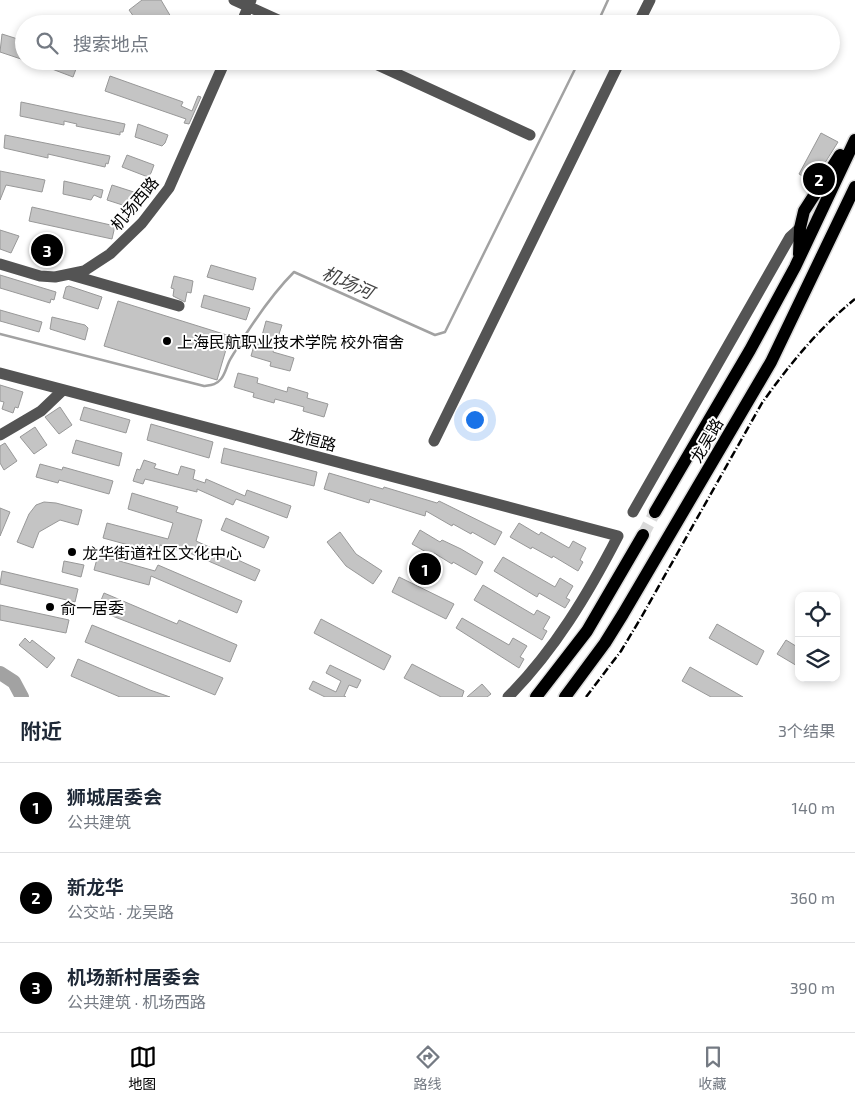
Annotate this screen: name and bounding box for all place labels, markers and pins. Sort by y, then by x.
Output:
pin: 2 [803,160,835,198]
pin: 3 [31,231,63,269]
place label: 上海民航职业技术学院 校外宿舍 [177,332,405,351]
marker: 上海民航职业技术学院 校外宿舍 [161,335,173,347]
place label: 龙华街道社区文化中心 [82,543,242,562]
marker: 龙华街道社区文化中心 [66,546,78,558]
pin: 1 [409,550,441,588]
place label: 俞一居委 [60,598,124,617]
marker: 俞一居委 [44,601,56,613]

